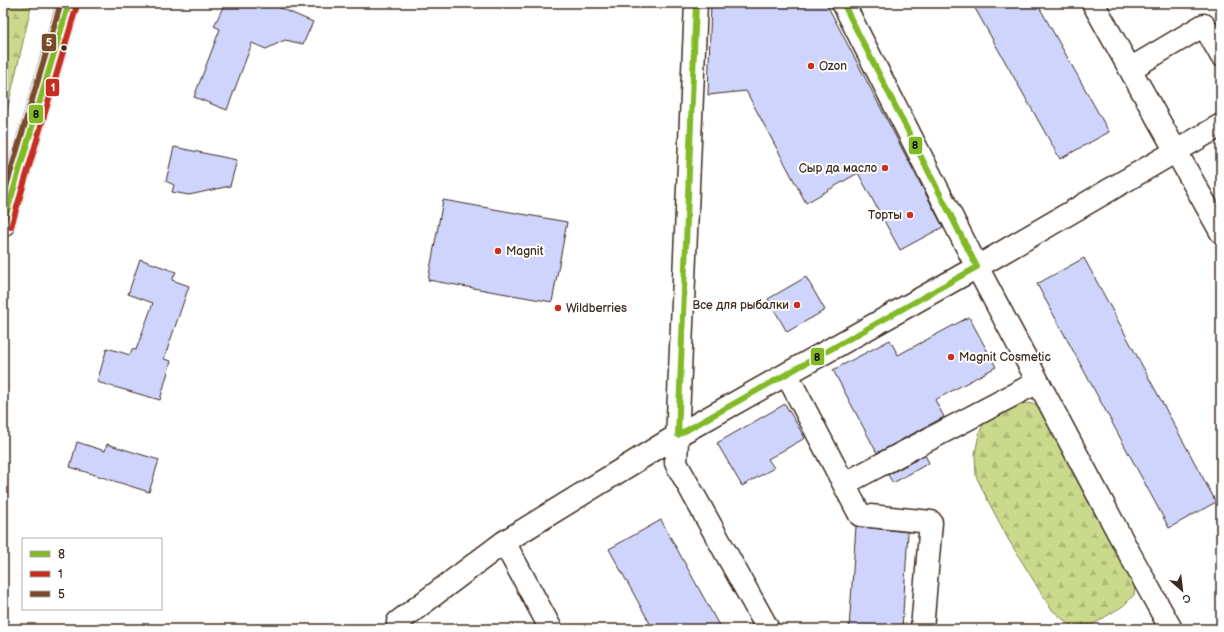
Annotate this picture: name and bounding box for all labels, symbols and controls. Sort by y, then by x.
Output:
line badge: 5 [41,33,57,52]
text: 5 [46,36,53,49]
unlabelled marker [59,43,69,53]
place label: Ozon [819,59,847,74]
marker: Ozon [806,61,816,71]
line badge: 1 [45,78,60,97]
text: 1 [51,81,55,94]
line badge: 8 [28,104,44,124]
text: 8 [33,108,40,121]
line badge: 8 [908,136,923,155]
text: 8 [912,139,919,152]
place label: Сыр да масло [799,161,877,176]
marker: Сыр да масло [880,163,890,173]
place label: Торты [868,208,902,223]
marker: Торты [905,210,915,220]
place label: Magnit [506,244,544,259]
marker: Magnit [493,246,503,256]
place label: Все для рыбалки [693,298,789,313]
marker: Все для рыбалки [792,300,802,310]
place label: Wildberries [566,301,627,316]
marker: Wildberries [553,303,563,313]
line badge: 8 [810,347,825,366]
place label: Magnit Cosmetic [959,350,1051,365]
text: 8 [814,351,821,364]
marker: Magnit Cosmetic [946,352,956,362]
legend [22,538,162,610]
text: 8 [58,547,65,562]
text: 1 [58,567,63,582]
north arrow [1162,570,1202,610]
text: 5 [58,587,65,602]
text: С [1180,591,1193,606]

